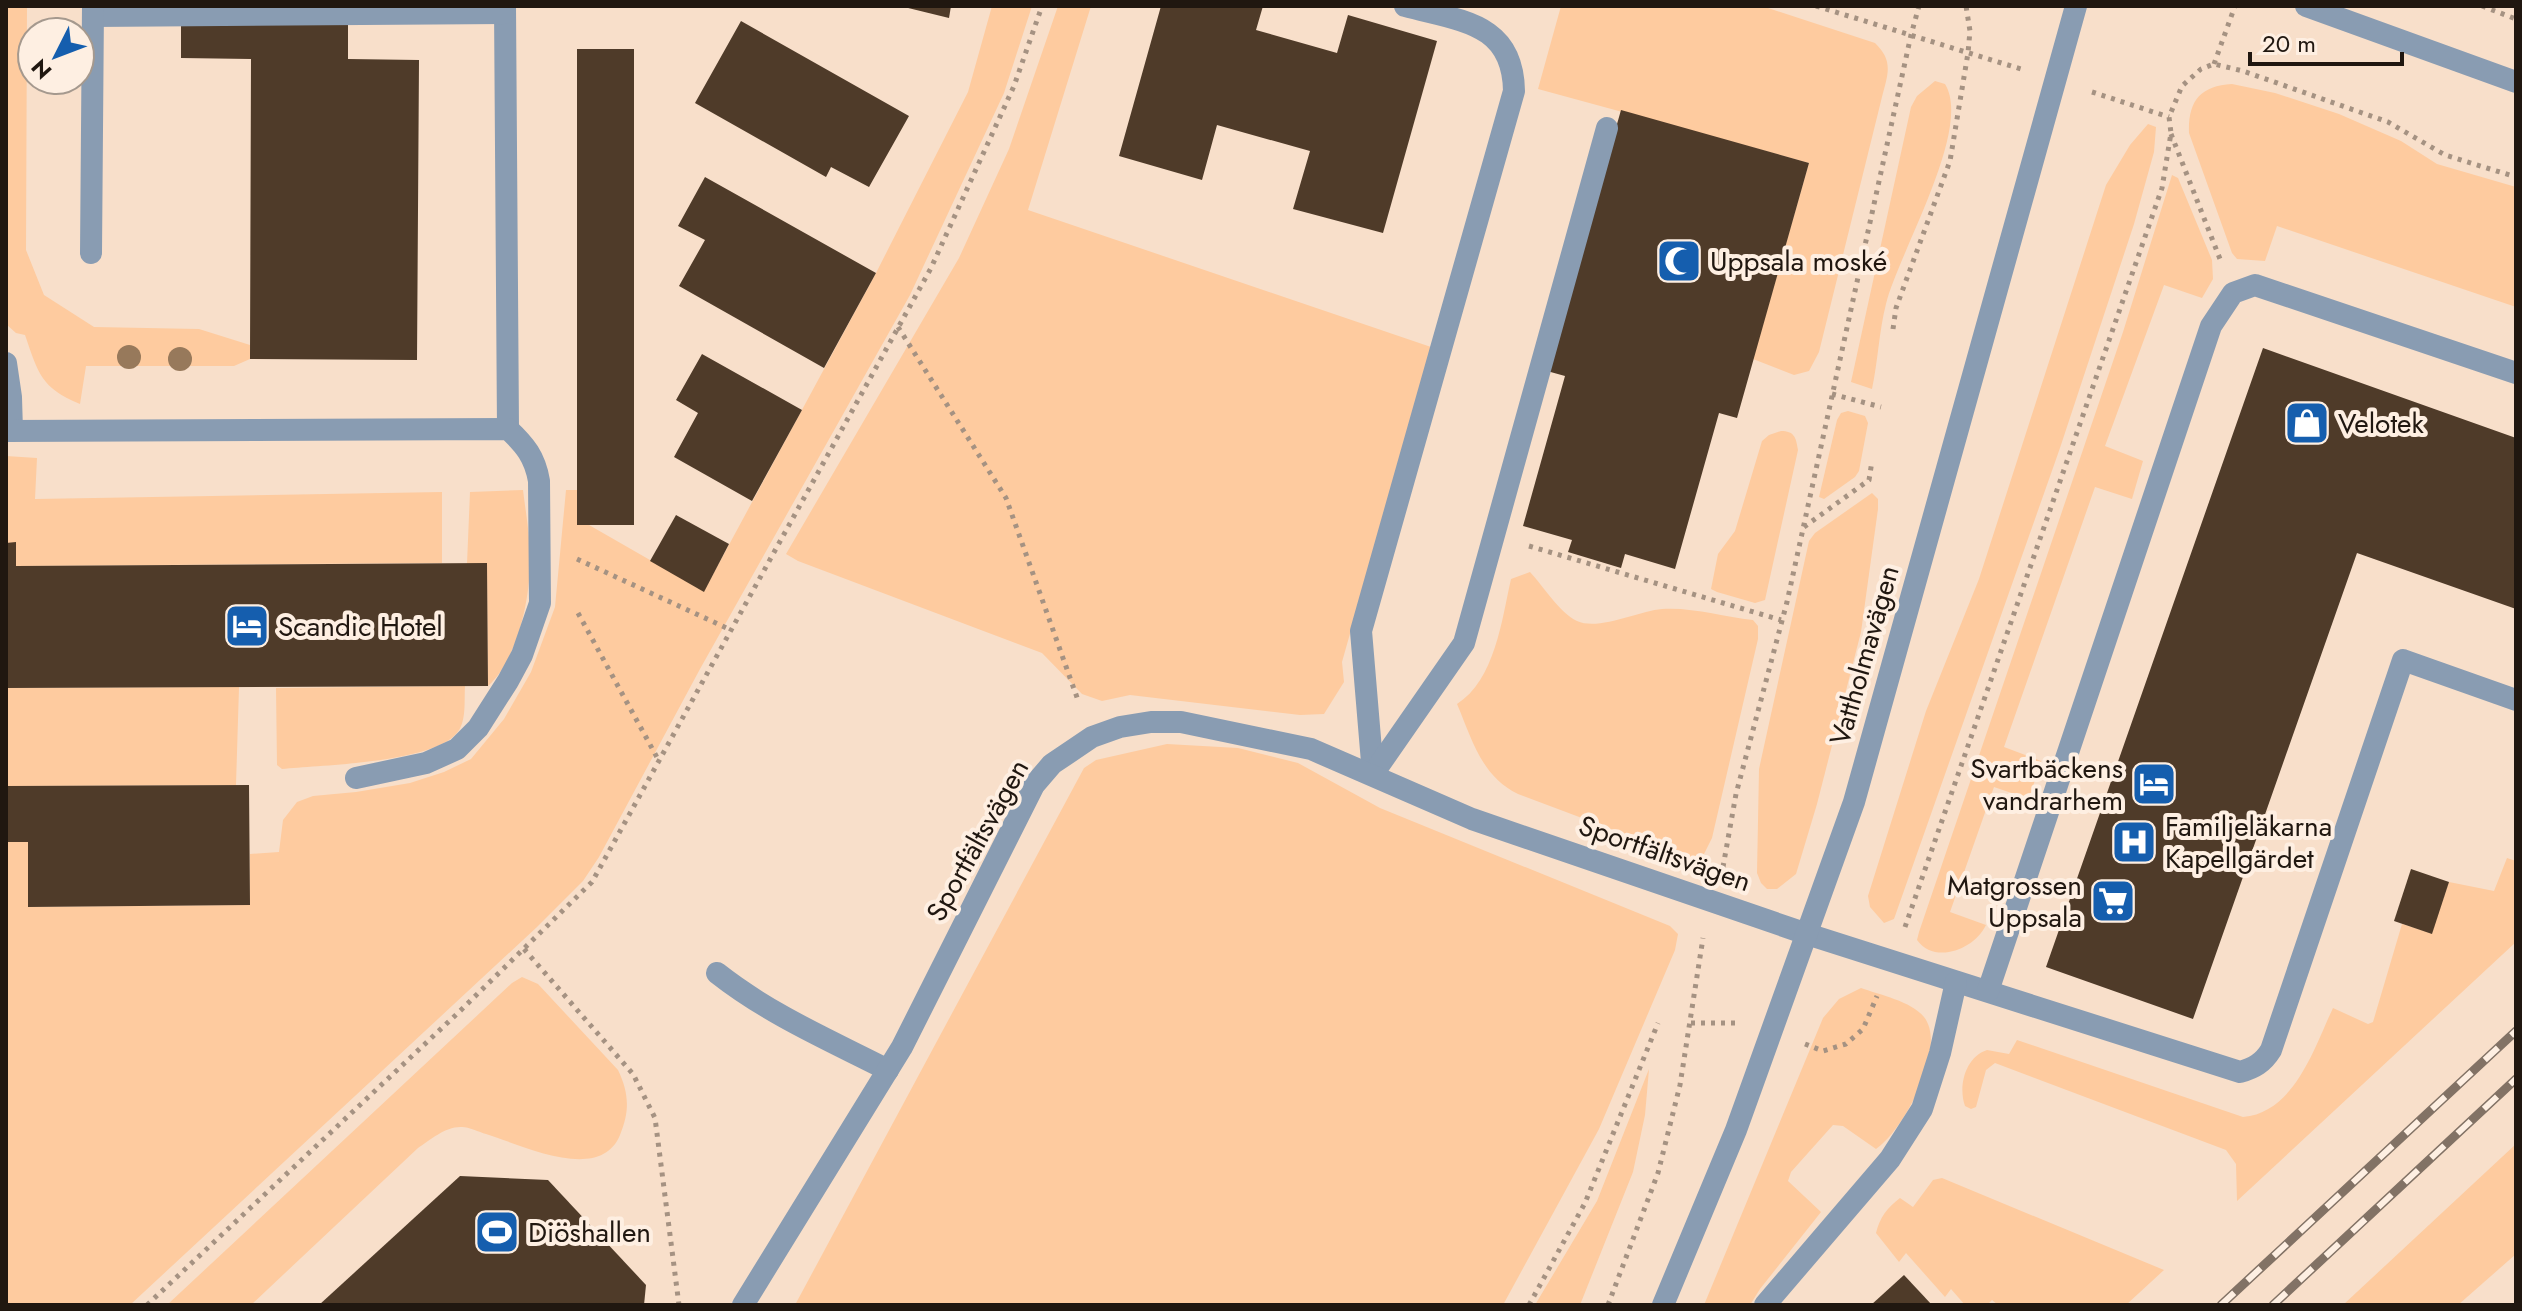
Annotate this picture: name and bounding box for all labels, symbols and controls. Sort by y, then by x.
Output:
north arrow [16,16,96,96]
scale bar [2250,16,2402,66]
text: 20 m [2262,26,2316,61]
text: N [23,52,59,87]
mosque icon: Uppsala moské [1655,237,1703,285]
place label: Uppsala moské [1710,241,1887,282]
shop icon: Velotek [2283,399,2331,447]
place label: Velotek [2338,403,2425,444]
street label: Vattholmavägen [1819,560,1910,750]
hotel icon: Scandic Hotel [223,602,271,650]
place label: Scandic Hotel [278,606,443,647]
place label: Svartbäckens vandrarhem [1970,748,2123,821]
street label: Sportfältsvägen [916,752,1039,929]
hotel icon: Svartbäckens vandrarhem [2130,760,2178,808]
street label: Sportfältsvägen [1573,805,1757,902]
place label: Familjeläkarna Kapellgärdet [2165,806,2332,879]
hospital icon: Familjeläkarna Kapellgärdet [2110,818,2158,866]
place label: Matgrossen Uppsala [1947,865,2082,938]
supermarket icon: Matgrossen Uppsala [2089,877,2137,925]
sports icon: Diöshallen [473,1208,521,1256]
place label: Diöshallen [528,1212,651,1253]

